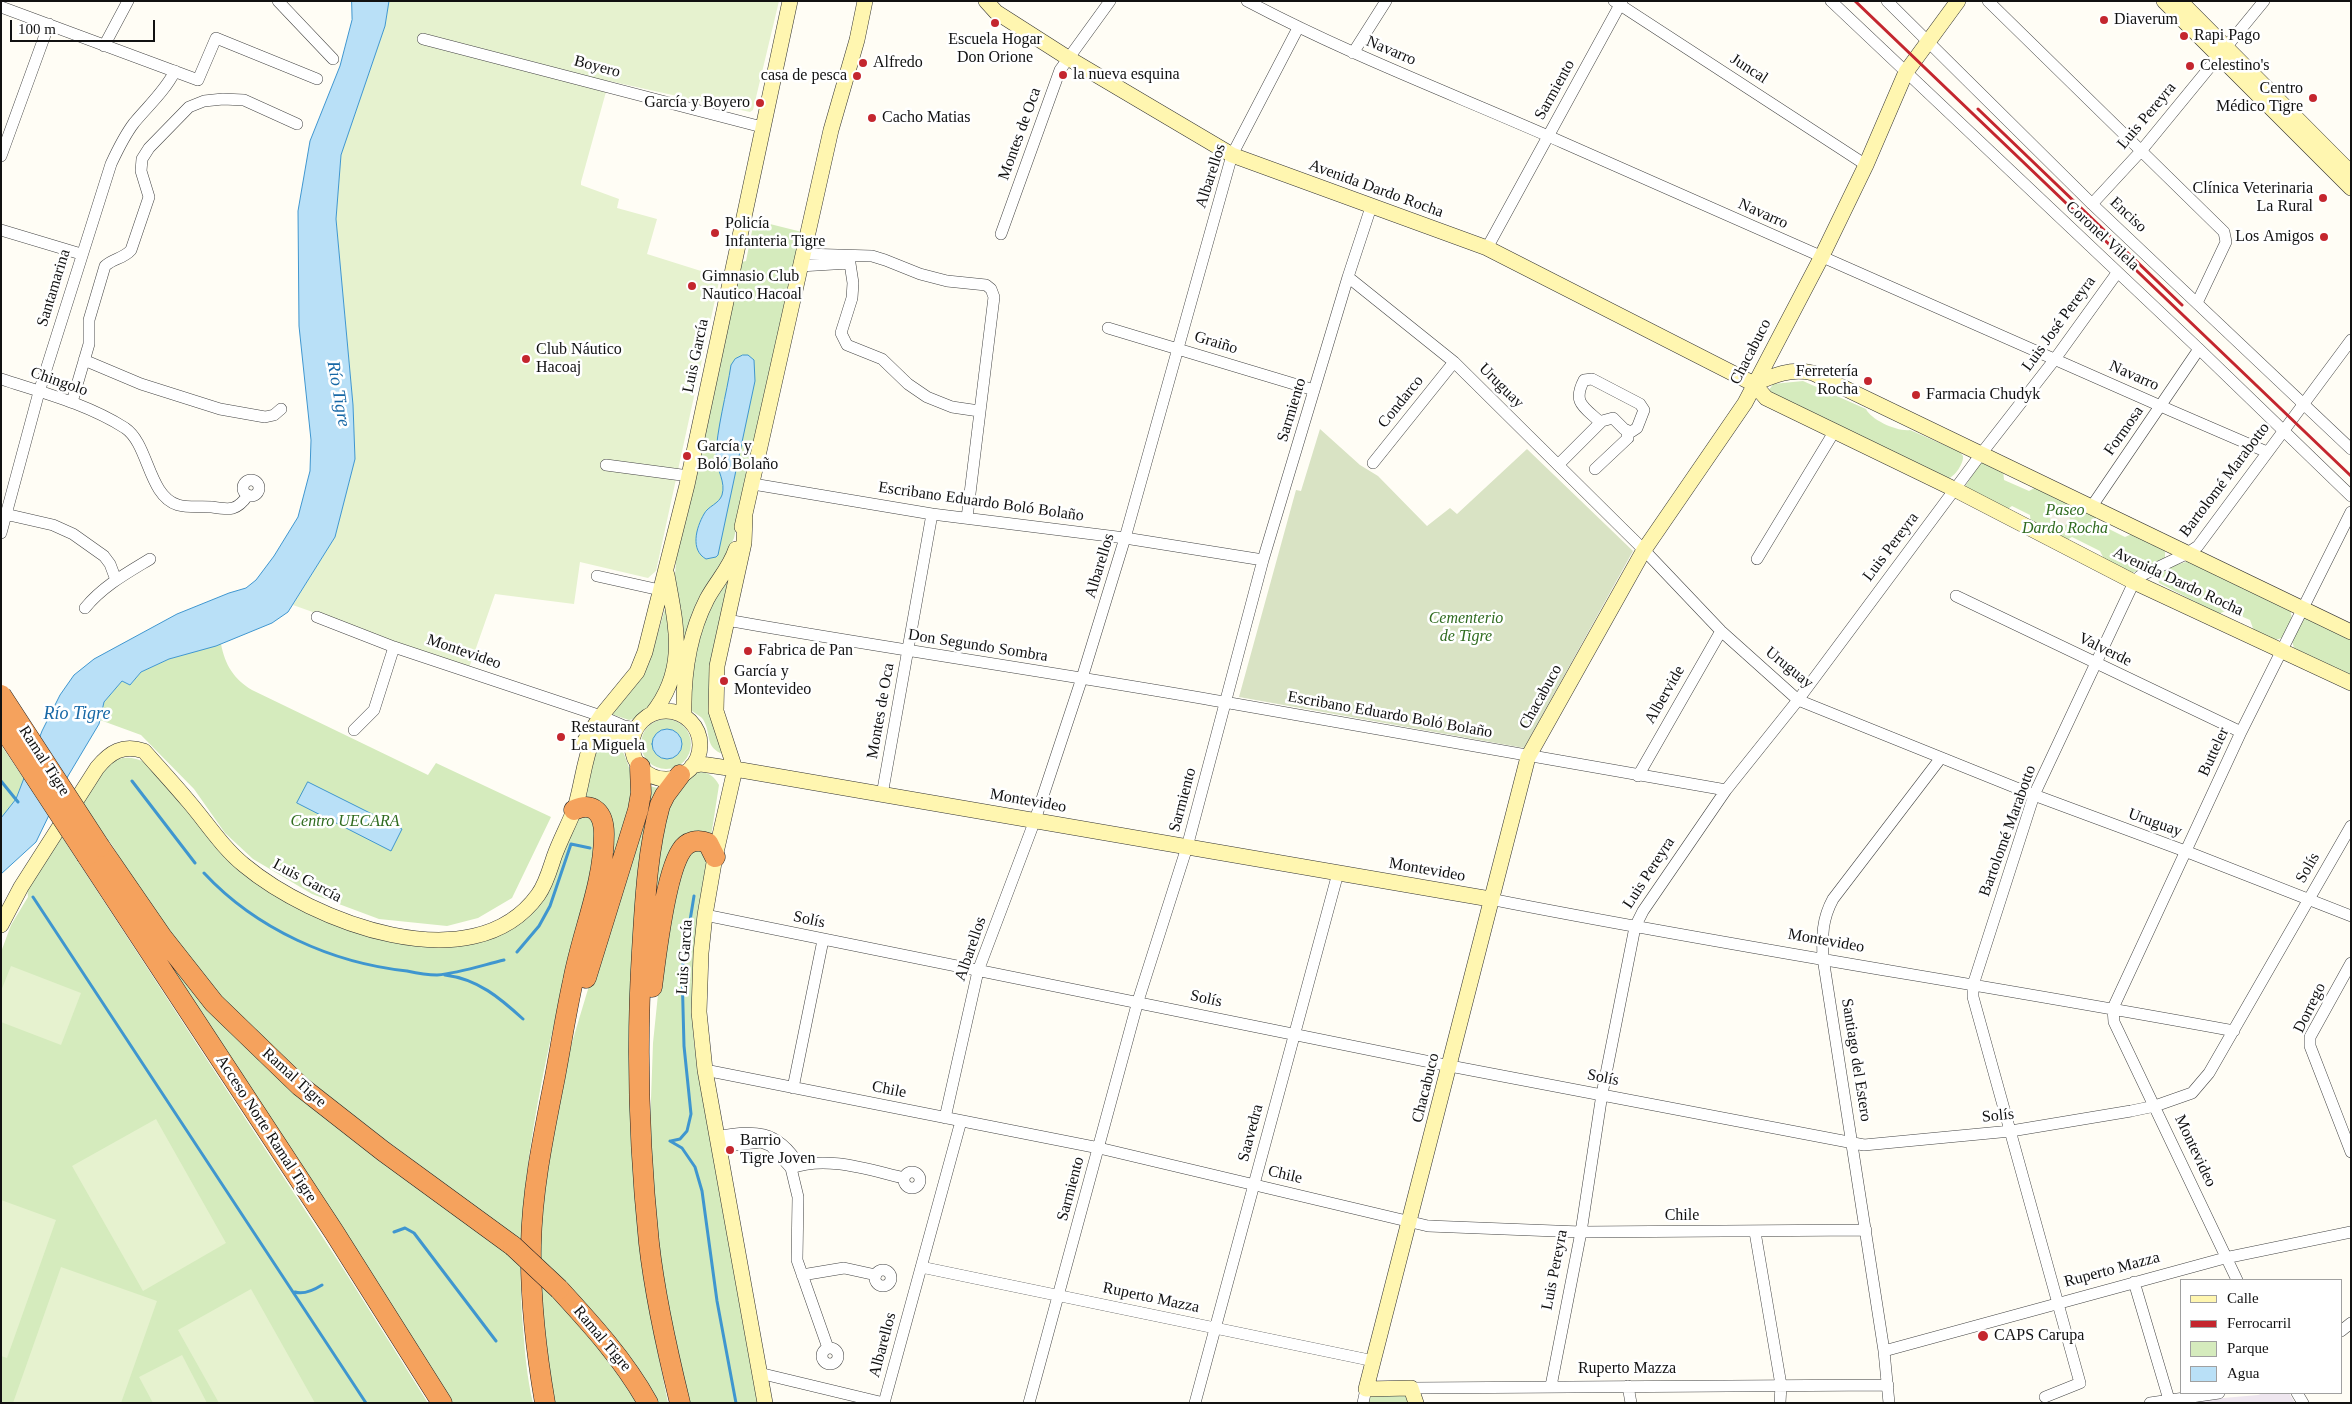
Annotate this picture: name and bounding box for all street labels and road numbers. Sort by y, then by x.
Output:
street label: Navarro [1363,32,1419,70]
street label: Juncal [1727,50,1771,88]
street label: Boyero [572,52,622,82]
street label: Sarmiento [1531,57,1579,123]
street label: Luis Pereyra [2114,79,2180,153]
street label: Montes de Oca [994,85,1046,183]
street label: Albarellos [1192,141,1230,211]
street label: Avenida Dardo Rocha [1306,156,1446,222]
street label: Enciso [2106,193,2150,237]
street label: Navarro [1735,195,1791,233]
street label: Coronel Vilela [2061,197,2143,275]
street label: Santamarina [33,247,75,329]
street label: Luis José Pereyra [2018,273,2100,375]
street label: Chacabuco [1726,316,1776,388]
street label: Luis García [679,317,713,395]
street label: Graiño [1192,327,1240,359]
street label: Navarro [2106,357,2162,395]
street label: Uruguay [1474,359,1528,413]
street label: Chingolo [28,363,90,401]
street label: Condarco [1374,372,1428,432]
street label: Sarmiento [1273,376,1311,444]
street label: Formosa [2100,403,2148,459]
street label: Bartolomé Marabotto [2176,419,2274,541]
street label: Escribano Eduardo Boló Bolaño [877,478,1085,526]
street label: Luis Pereyra [1859,509,1923,585]
street label: Albarellos [1081,531,1119,601]
street label: Avenida Dardo Rocha [2110,543,2246,621]
street label: Don Segundo Sombra [907,625,1049,667]
street label: Valverde [2075,629,2135,671]
street label: Montevideo [424,630,504,674]
street label: Uruguay [1761,643,1817,693]
street label: Chacabuco [1515,661,1567,733]
street label: Montes de Oca [863,662,899,760]
street label: Albervide [1641,662,1689,728]
street label: Escribano Eduardo Boló Bolaño [1286,688,1494,742]
street label: Ramal Tigre [14,722,74,800]
street label: Butteler [2194,725,2234,779]
street label: Bartolomé Marabotto [1975,763,2041,899]
street label: Sarmiento [1165,766,1201,834]
street label: Montevideo [988,785,1068,817]
street label: Uruguay [2125,804,2185,842]
street label: Luis Pereyra [1619,834,1679,912]
street label: Solís [2292,849,2324,887]
street label: Montevideo [1387,854,1467,886]
street label: Luis García [269,855,345,907]
street label: Solís [791,907,827,933]
street label: Albarellos [951,914,991,984]
street label: Luis García [673,919,697,995]
street label: Montevideo [1786,925,1866,957]
street label: Dorrego [2290,980,2330,1036]
street label: Solís [1188,986,1224,1012]
street label: Santiago del Estero [1837,997,1875,1123]
street label: Ramal Tigre [258,1044,330,1112]
street label: Chacabuco [1408,1051,1444,1125]
street label: Acceso Norte Ramal Tigre [211,1052,321,1206]
street label: Solís [1585,1066,1621,1090]
street label: Chile [870,1077,908,1103]
street label: Saavedra [1234,1102,1268,1164]
street label: Solís [1981,1105,2015,1127]
street label: Montevideo [2170,1112,2220,1190]
street label: Sarmiento [1053,1155,1089,1223]
street label: Chile [1266,1162,1304,1188]
street label: Chile [1665,1206,1699,1226]
street label: Luis Pereyra [1538,1228,1572,1312]
street label: Ruperto Mazza [2062,1248,2162,1292]
street label: Ruperto Mazza [1101,1278,1201,1318]
street label: Ramal Tigre [569,1302,635,1376]
street label: Albarellos [865,1310,901,1380]
street label: Ruperto Mazza [1578,1359,1676,1379]

